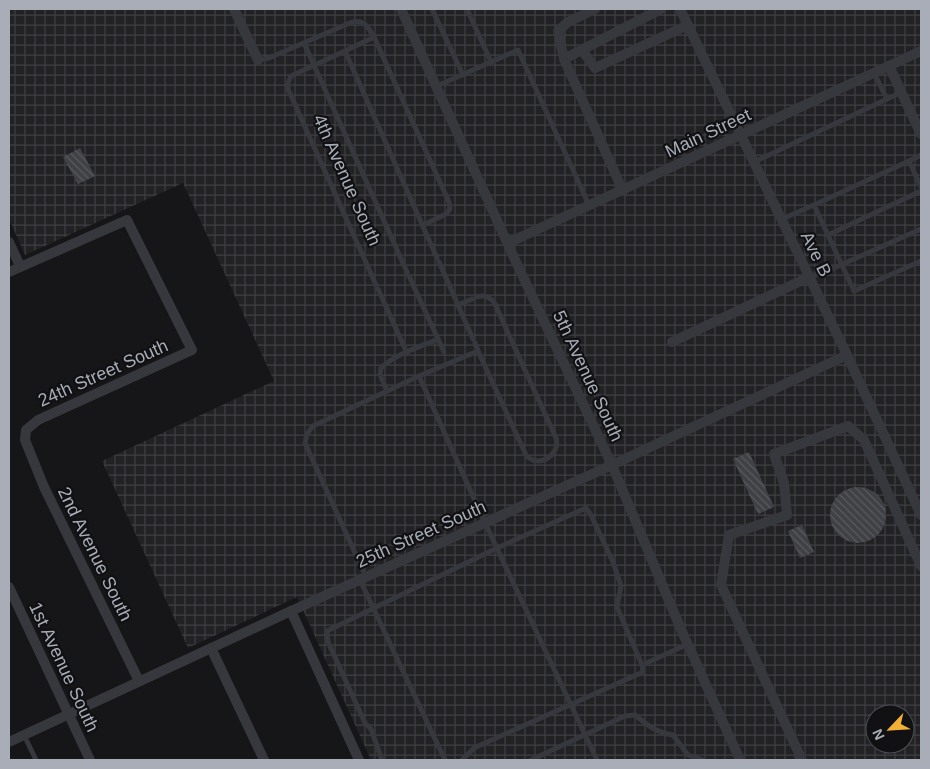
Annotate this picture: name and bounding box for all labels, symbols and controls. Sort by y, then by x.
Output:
street label: Main Street [662,104,754,162]
street label: 4th Avenue South [309,111,385,249]
street label: Ave B [797,228,835,280]
street label: 5th Avenue South [549,308,627,444]
street label: 24th Street South [35,335,171,411]
street label: 2nd Avenue South [54,484,136,624]
street label: 25th Street South [353,496,489,572]
street label: 1st Avenue South [25,599,103,735]
north arrow [865,704,915,754]
text: N [869,727,888,742]

